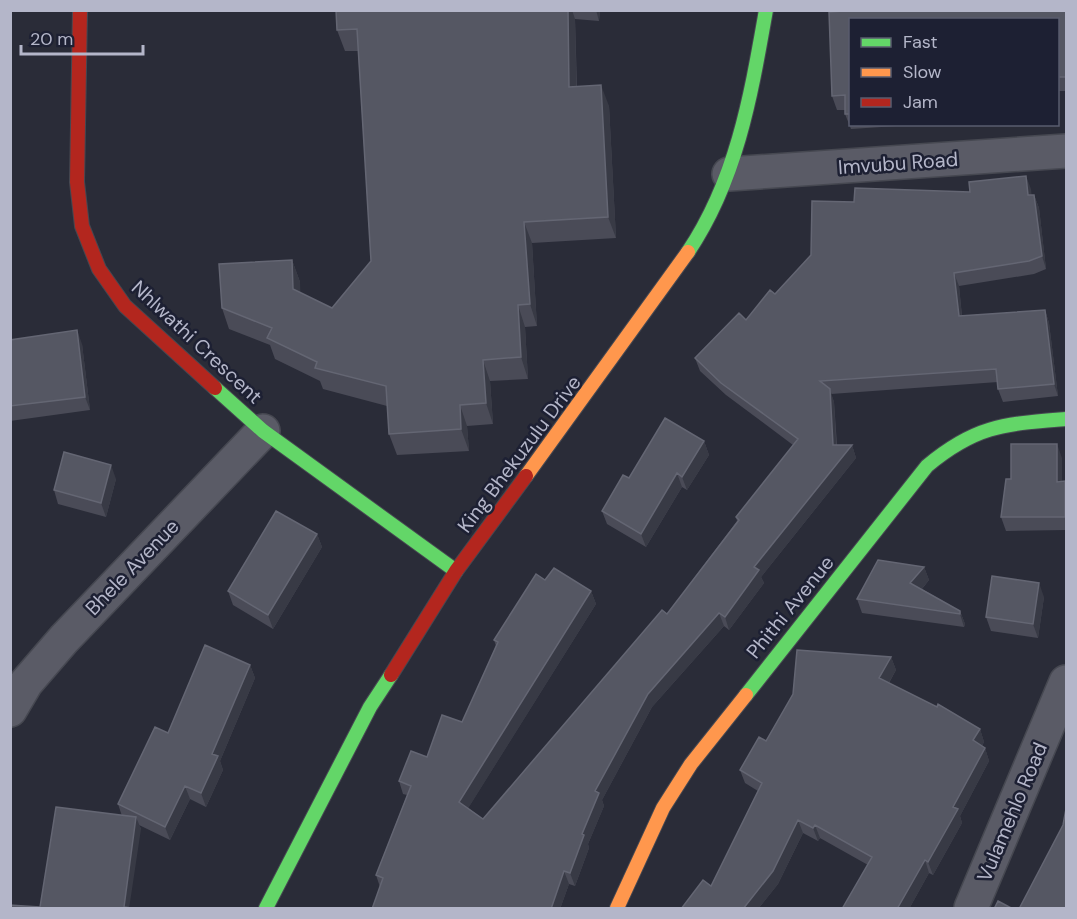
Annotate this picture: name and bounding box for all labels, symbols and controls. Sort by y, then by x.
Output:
scale bar [21,18,142,56]
legend [849,18,1059,126]
text: 20 m [30,27,73,51]
text: Fast [903,30,938,54]
text: Slow [903,60,942,84]
text: Jam [903,90,938,114]
street label: Imvubu Road [837,146,959,180]
street label: Nhlwathi Crescent [126,275,268,409]
street label: King Bhekuzulu Drive [451,370,587,538]
street label: Bhele Avenue [80,513,184,621]
street label: Phithi Avenue [740,550,840,664]
street label: Vulamehlo Road [971,738,1053,886]

